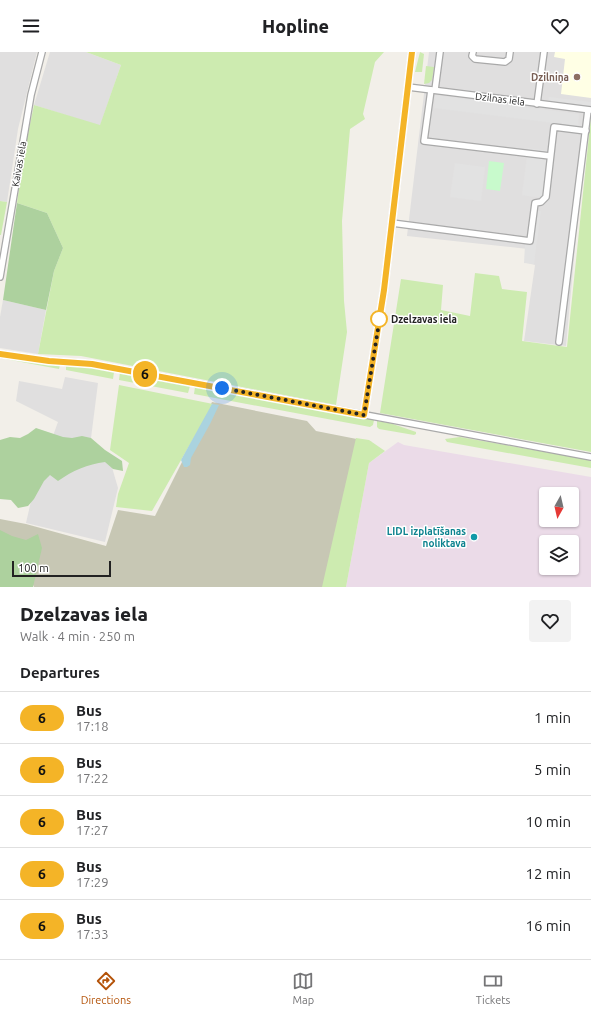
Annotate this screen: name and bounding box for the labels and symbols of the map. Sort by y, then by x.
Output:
place label: Dzilniņa [531,72,569,83]
marker: Dzilniņa [572,72,582,82]
street label: Dzilnas iela [475,90,525,108]
street label: Kaivas iela [10,140,28,188]
marker: Dzelzavas iela [370,310,388,328]
place label: Dzelzavas iela [391,314,457,325]
line badge: 6 [132,361,158,387]
your location [212,378,232,398]
north arrow [539,487,579,527]
place label: LIDL izplatīšanas noliktava [387,526,466,549]
marker: LIDL izplatīšanas noliktava [469,532,479,542]
scale bar [12,559,111,578]

